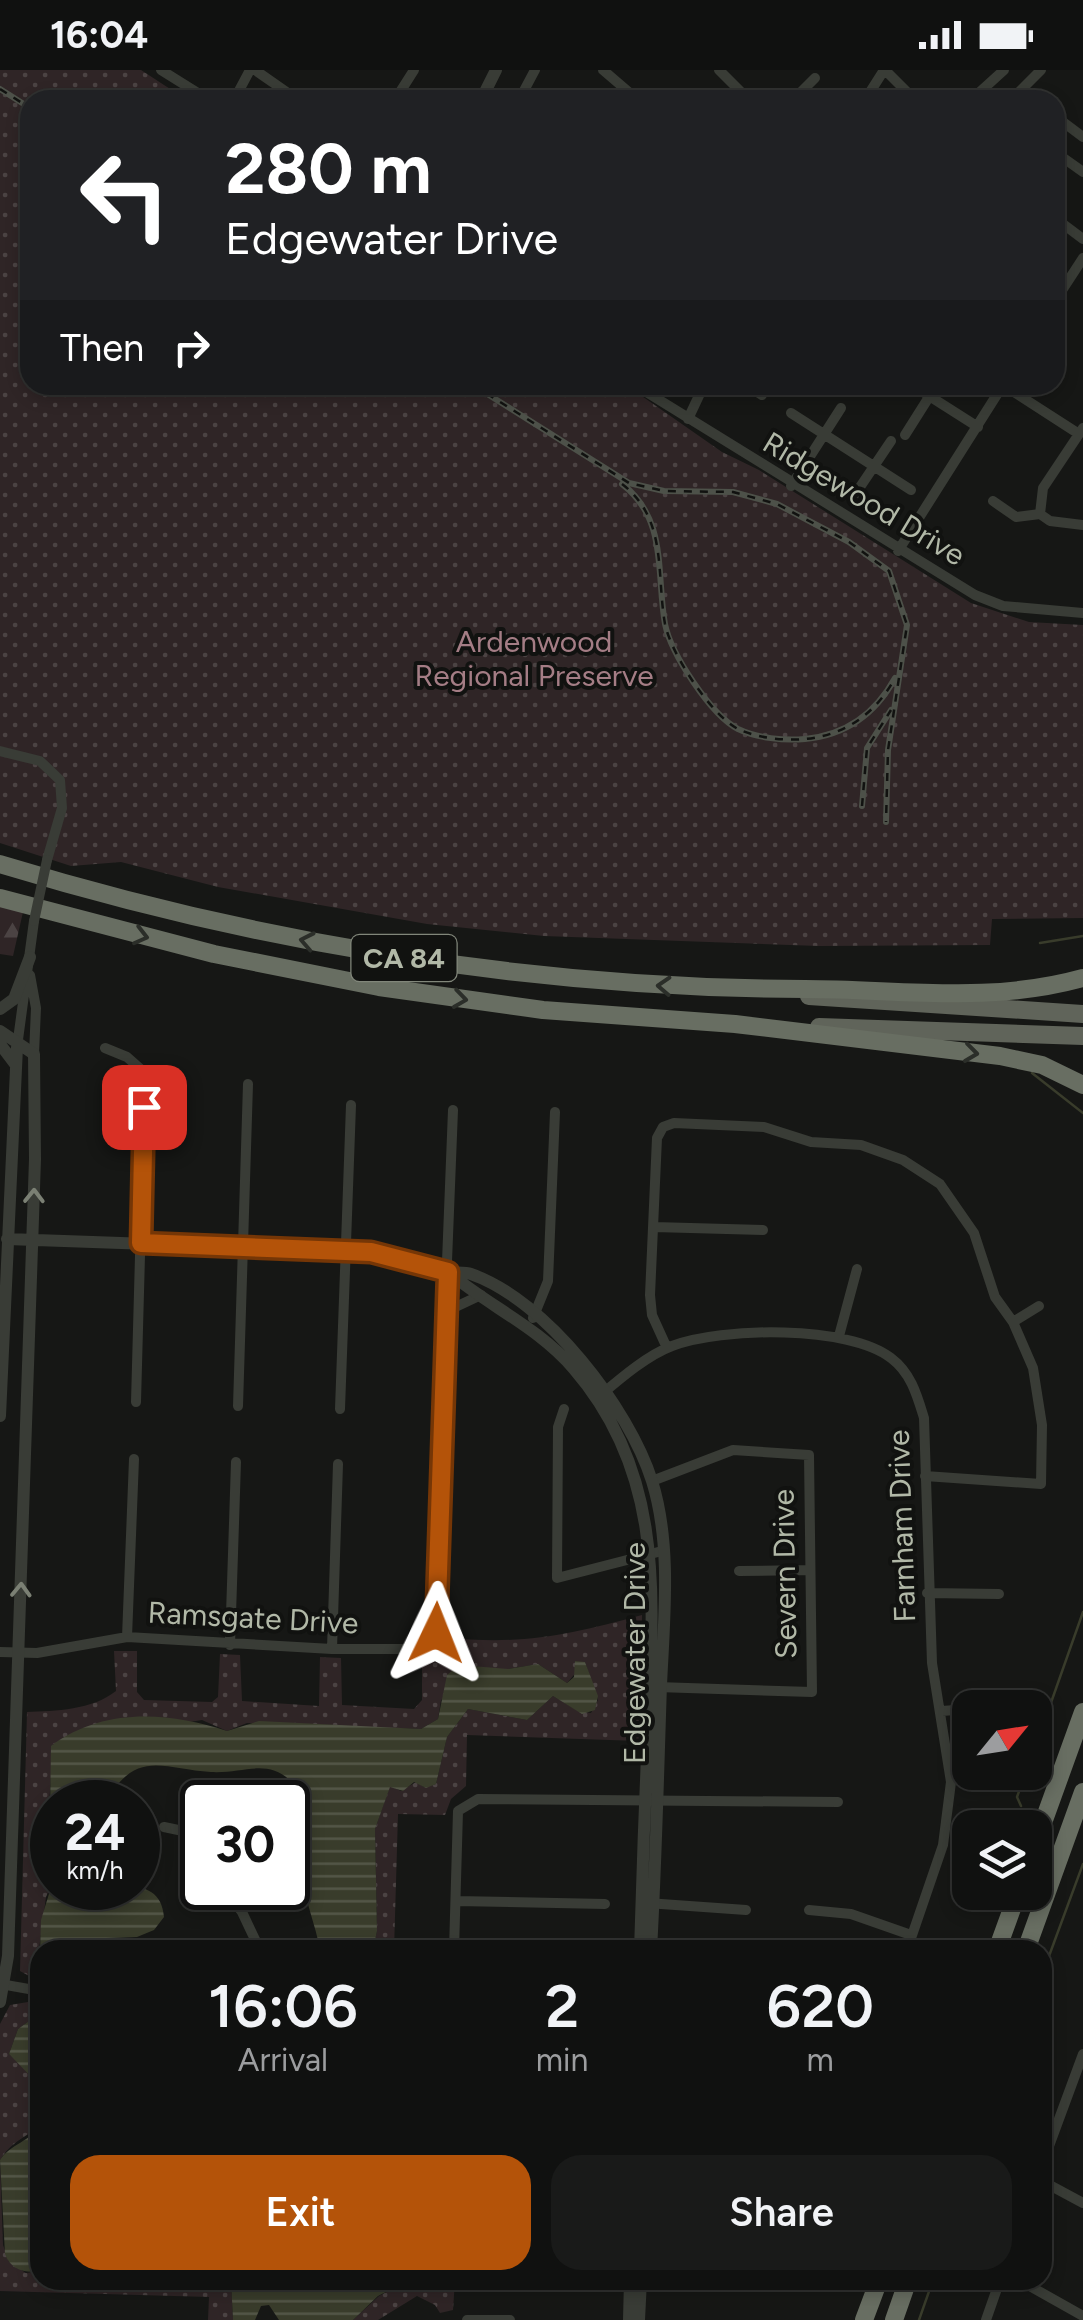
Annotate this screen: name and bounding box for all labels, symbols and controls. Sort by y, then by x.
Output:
text: 16:04 [50,12,148,58]
text: 280 m [225,126,431,211]
icon: left [60,130,190,260]
text: Edgewater Drive [225,211,558,265]
icon: right [164,320,219,375]
text: Then [60,325,144,371]
street label: Ridgewood Drive [756,424,972,573]
park label: Ardenwood Regional Preserve [414,623,654,694]
one-way arrow [132,924,149,945]
one-way arrow [299,931,316,952]
road number: CA 84 [352,935,456,981]
one-way arrow [656,976,672,997]
one-way arrow [452,987,469,1008]
one-way arrow [963,1042,979,1063]
pin [102,1065,187,1150]
icon: arrive [117,1080,172,1135]
one-way arrow [23,1187,44,1203]
street label: Farnham Drive [880,1429,923,1623]
street label: Severn Drive [765,1489,804,1659]
street label: Edgewater Drive [616,1542,653,1764]
position arrow [384,1581,488,1685]
one-way arrow [10,1582,31,1598]
street label: Ramsgate Drive [147,1594,359,1641]
north arrow [952,1690,1052,1790]
map controls [952,1690,1052,1910]
speed limit sign: 30 [180,1780,310,1910]
text: 24 [65,1802,125,1863]
button: layers [952,1810,1052,1910]
text: km/h [66,1855,124,1885]
text: 16:06 [208,1970,358,2042]
text: 2 [545,1970,579,2042]
text: 620 [766,1970,874,2042]
text: Arrival [238,2041,328,2079]
text: min [536,2041,588,2079]
text: m [807,2041,834,2079]
button: Exit [70,2155,531,2270]
button: Share [551,2155,1012,2270]

